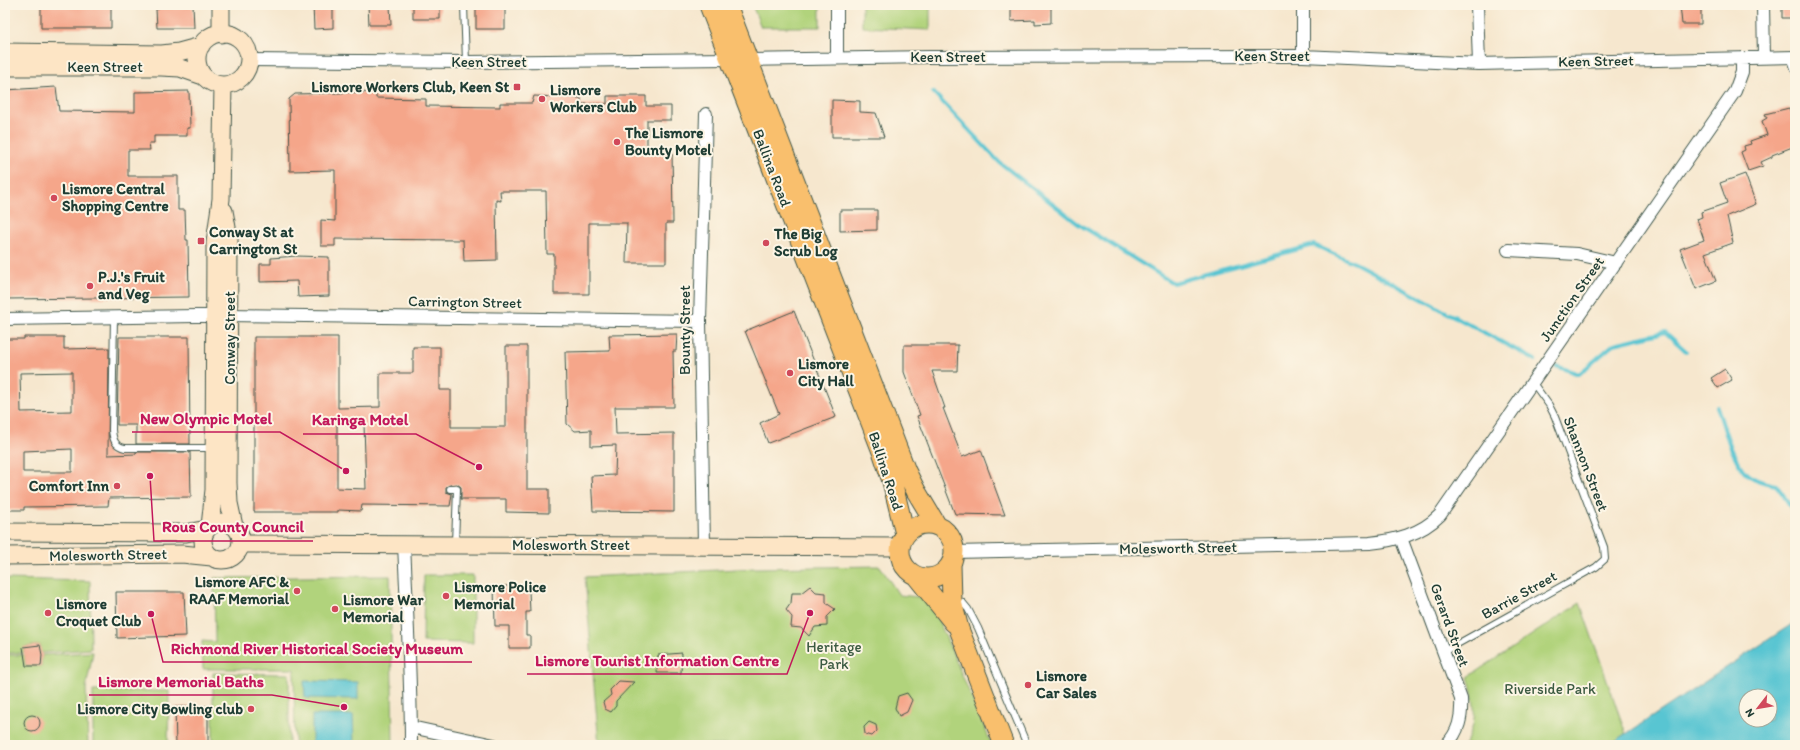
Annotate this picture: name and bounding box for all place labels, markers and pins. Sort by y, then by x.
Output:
place label: Lismore Workers Club, Keen St [311,78,509,96]
place label: Lismore Workers Club [550,81,637,116]
marker: Lismore Workers Club, Keen St [512,82,522,92]
marker: Lismore Workers Club [537,94,547,104]
place label: The Lismore Bounty Motel [624,124,712,160]
marker: The Lismore Bounty Motel [612,137,622,147]
place label: Lismore Central Shopping Centre [62,180,169,216]
marker: Lismore Central Shopping Centre [49,193,59,203]
place label: Conway St at Carrington St [209,223,298,259]
place label: The Big Scrub Log [773,225,838,261]
marker: Conway St at Carrington St [196,236,206,246]
marker: The Big Scrub Log [761,238,771,248]
place label: P.J.'s Fruit and Veg [98,268,165,304]
marker: P.J.'s Fruit and Veg [85,281,95,291]
place label: Lismore City Hall [798,355,855,391]
marker: Lismore City Hall [785,368,795,378]
callout: New Olympic Motel [132,404,280,432]
callout: Karinga Motel [303,406,416,434]
place label: Comfort Inn [29,477,109,495]
marker: Comfort Inn [112,481,122,491]
callout: Rous County Council [154,513,313,541]
place label: Lismore AFC & RAAF Memorial [189,573,290,608]
place label: Lismore Police Memorial [454,578,546,613]
marker: Lismore AFC & RAAF Memorial [292,586,302,596]
place label: Lismore War Memorial [343,591,424,626]
marker: Lismore Police Memorial [441,591,451,601]
place label: Lismore Croquet Club [56,595,141,631]
marker: Lismore War Memorial [330,604,340,614]
marker: Lismore Croquet Club [43,608,53,618]
callout: Richmond River Historical Society Museum [163,634,472,662]
callout: Lismore Tourist Information Centre [527,646,787,674]
callout: Lismore Memorial Baths [89,667,272,695]
place label: Lismore Car Sales [1036,667,1097,702]
marker: Lismore Car Sales [1023,680,1033,690]
place label: Lismore City Bowling club [77,700,243,719]
marker: Lismore City Bowling club [246,704,256,714]

